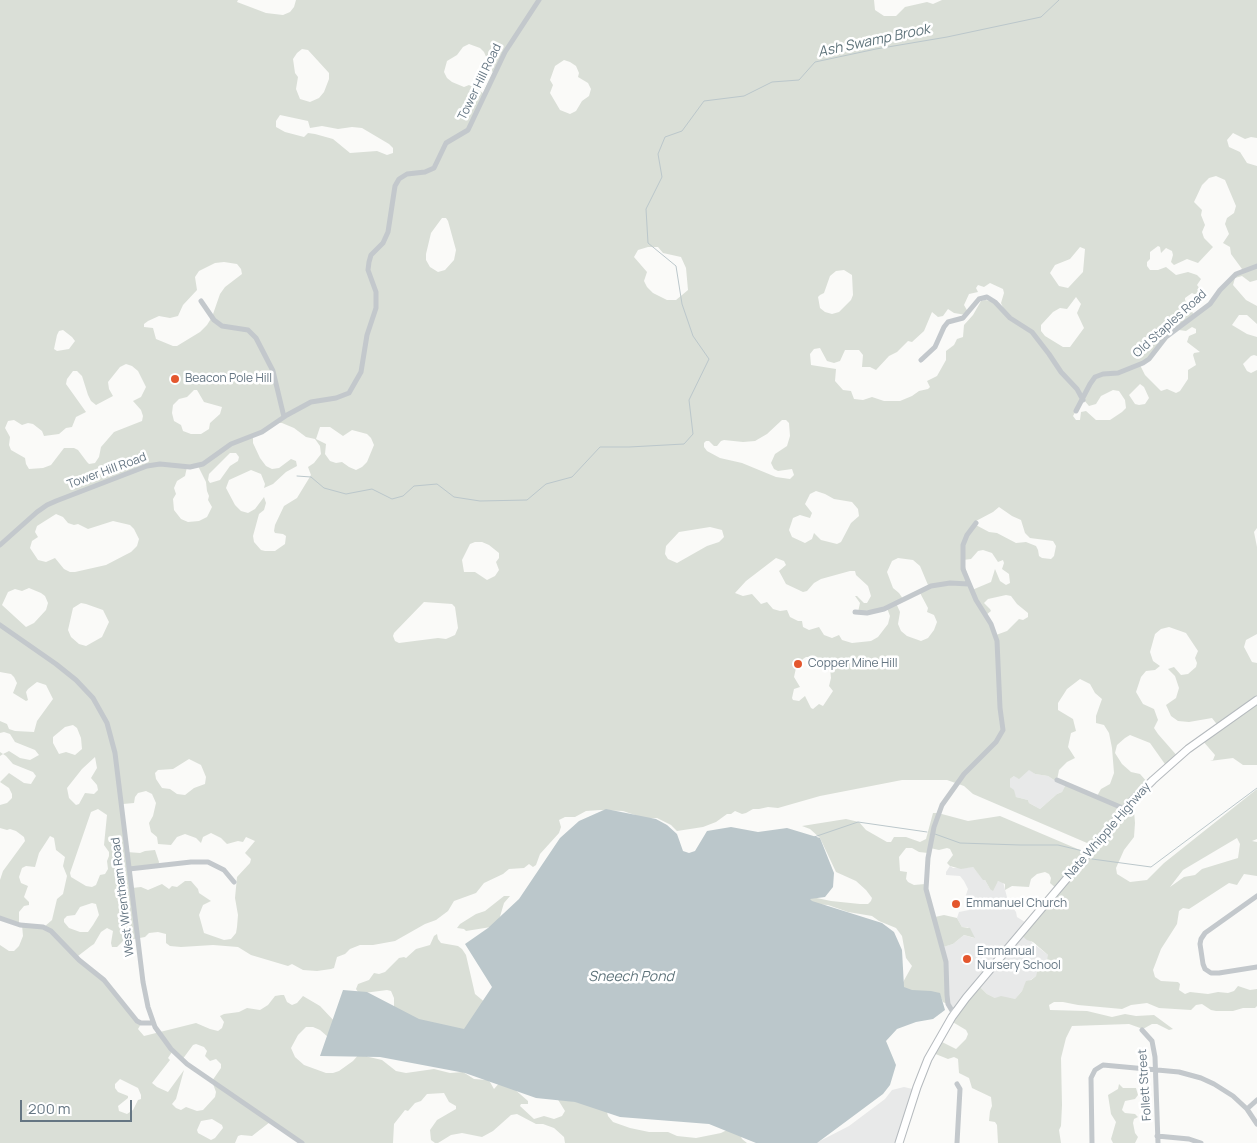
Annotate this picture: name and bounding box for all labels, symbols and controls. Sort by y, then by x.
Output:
water label: Ash Swamp Brook [816,21,932,61]
street label: Tower Hill Road [455,41,505,123]
street label: Old Staples Road [1130,287,1210,361]
place label: Beacon Pole Hill [185,372,272,386]
marker: Beacon Pole Hill [169,373,181,385]
street label: Tower Hill Road [65,450,149,492]
place label: Copper Mine Hill [808,657,898,671]
marker: Copper Mine Hill [792,658,804,670]
street label: Nate Whipple Highway [1062,780,1154,882]
street label: West Wrentham Road [109,837,137,957]
place label: Emmanuel Church [966,897,1067,911]
marker: Emmanuel Church [950,898,962,910]
place label: Emmanual Nursery School [977,945,1061,973]
marker: Emmanual Nursery School [961,953,973,965]
water label: Sneech Pond [588,969,674,985]
street label: Follett Street [1135,1049,1155,1121]
scale bar [22,1090,135,1122]
text: 200 m [28,1098,71,1119]

